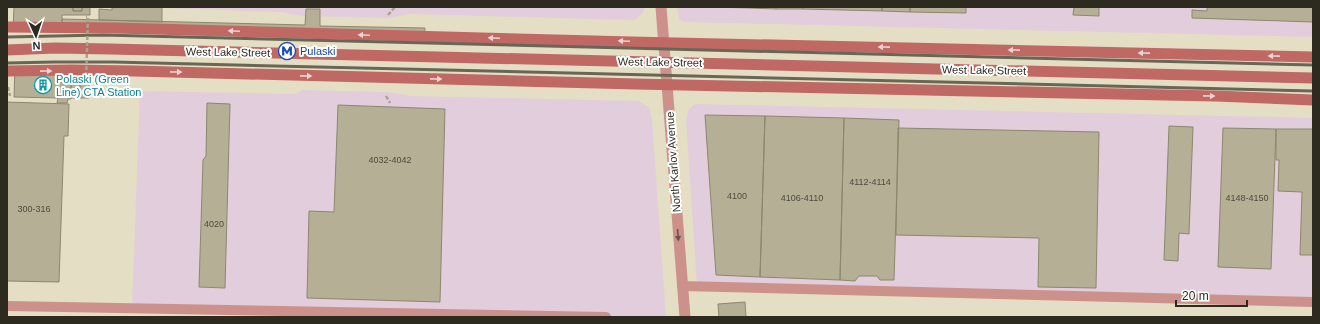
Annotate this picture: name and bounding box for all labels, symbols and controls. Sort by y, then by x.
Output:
north arrow [16,16,56,56]
one-way arrow [227,28,240,34]
one-way arrow [358,31,370,38]
one-way arrow [487,35,500,41]
one-way arrow [618,38,630,45]
text: N [32,40,41,52]
metro station icon: Pulaski [277,41,297,61]
one-way arrow [877,44,890,50]
street label: West Lake Street [186,45,270,59]
place label: Pulaski [300,45,335,57]
one-way arrow [1007,47,1020,53]
one-way arrow [1137,50,1150,56]
one-way arrow [1267,53,1280,59]
street label: West Lake Street [618,55,702,69]
street label: West Lake Street [942,63,1026,77]
one-way arrow [40,67,52,74]
one-way arrow [170,69,183,75]
one-way arrow [300,72,312,79]
place label: Polaski (Green Line) CTA Station [56,73,141,98]
building icon: Polaski (Green Line) CTA Station [33,75,53,95]
one-way arrow [430,76,443,82]
one-way arrow [1203,93,1216,99]
street label: North Karlov Avenue [664,111,682,213]
house number: 4032-4042 [368,155,412,165]
house number: 4112-4114 [849,177,891,187]
house number: 4100 [727,191,747,201]
house number: 4106-4110 [781,193,823,203]
house number: 4148-4150 [1225,193,1269,203]
house number: 300-316 [17,204,51,214]
house number: 4020 [204,219,224,229]
one-way arrow [675,229,682,241]
scale bar [1176,282,1247,308]
text: 20 m [1182,289,1209,303]

